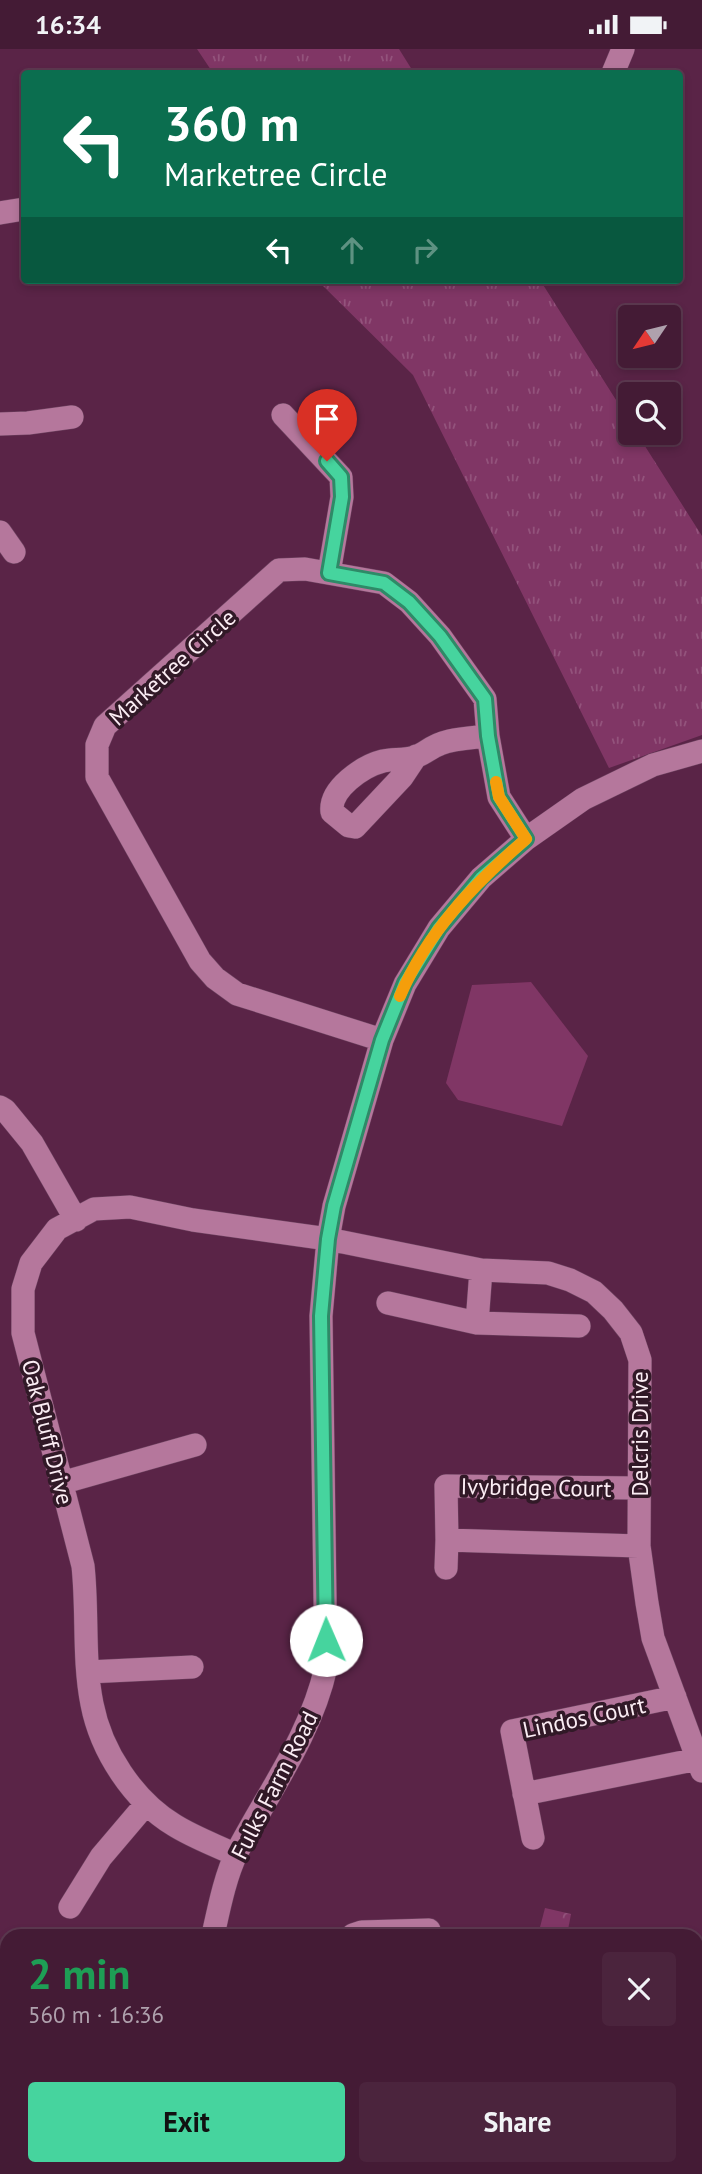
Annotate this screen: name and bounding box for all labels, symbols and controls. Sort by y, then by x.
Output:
text: 16:34 [35,8,101,41]
text: 360 m [164,91,299,155]
icon: left [49,98,140,189]
text: Marketree Circle [164,153,387,195]
icon: left [260,231,298,269]
icon: ahead [333,231,371,269]
icon: right [406,231,444,269]
north arrow [618,305,681,367]
map controls [618,305,681,445]
button: search [618,382,681,445]
pin [297,389,357,461]
icon: arrive [308,400,346,438]
street label: Marketree Circle [103,602,241,732]
street label: Oak Bluff Drive [16,1356,80,1508]
street label: Delcris Drive [625,1371,654,1497]
street label: Ivybridge Court [460,1471,612,1503]
position arrow [289,1603,363,1677]
street label: Lindos Court [520,1690,648,1744]
street label: Fulks Farm Road [224,1706,324,1864]
text: 2 min [28,1946,130,2001]
button: close [602,1952,676,2026]
text: 560 m · 16:36 [28,2000,164,2029]
button: Exit [28,2082,345,2162]
button: Share [359,2082,676,2162]

